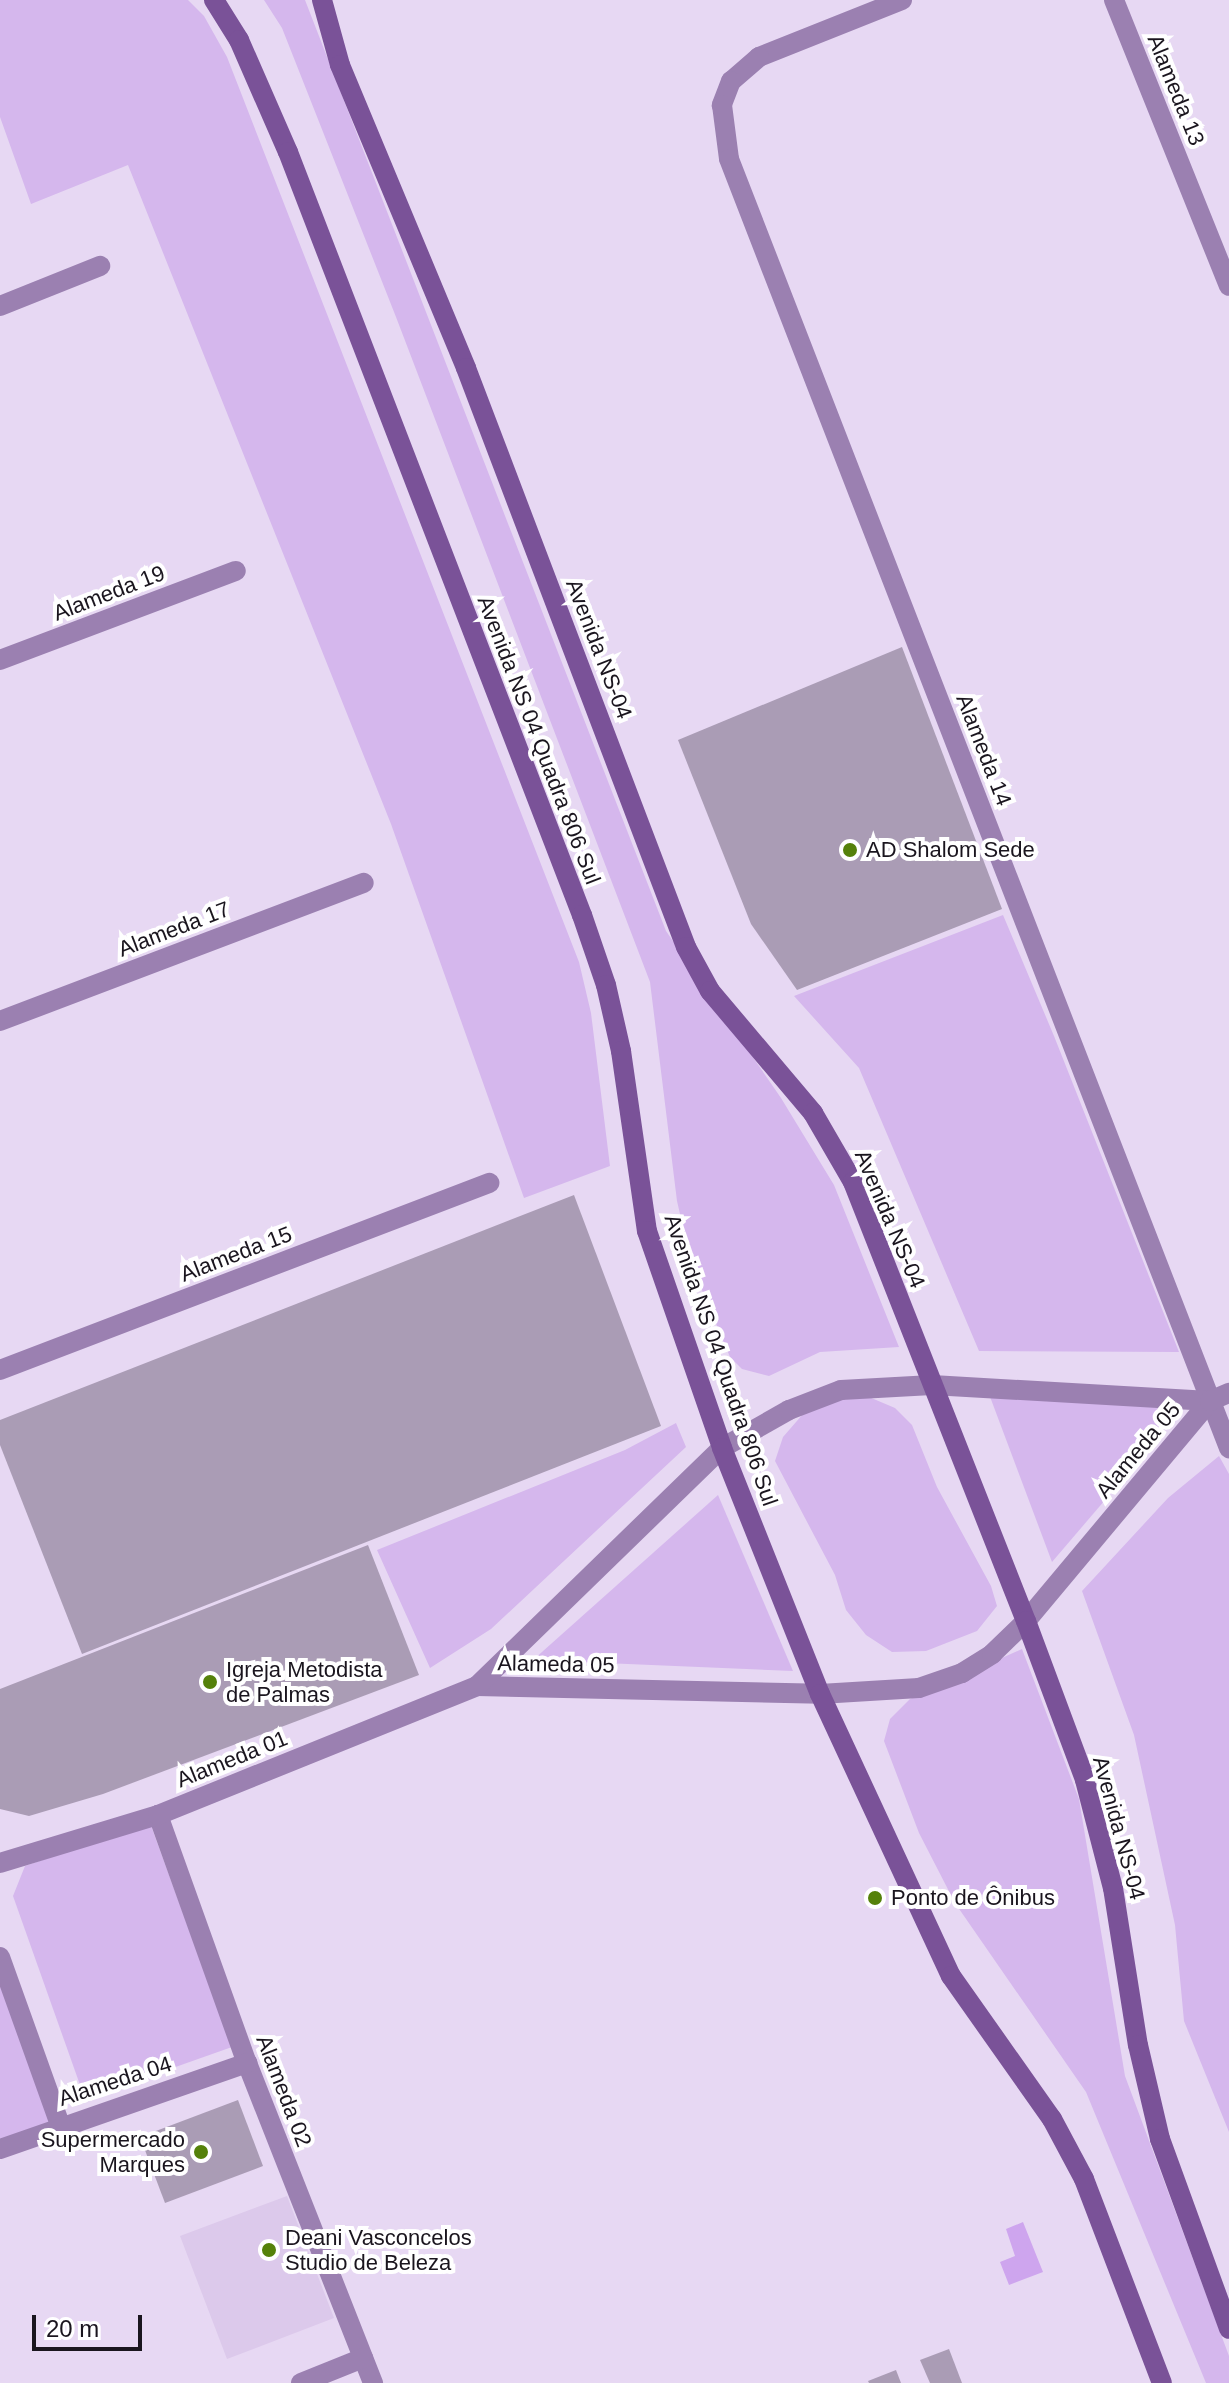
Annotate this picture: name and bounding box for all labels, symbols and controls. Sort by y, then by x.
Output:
street label: Alameda 13 [1142,31,1210,149]
street label: Alameda 19 [49,560,169,626]
street label: Avenida NS-04 [560,575,638,723]
street label: Avenida NS 04 Quadra 806 Sul [472,592,606,888]
street label: Alameda 14 [951,690,1017,810]
place label: AD Shalom Sede [866,837,1035,863]
marker: AD Shalom Sede [841,841,859,859]
street label: Alameda 17 [114,896,234,962]
street label: Avenida NS-04 [849,1146,931,1292]
street label: Avenida NS 04 Quadra 806 Sul [659,1211,783,1509]
street label: Alameda 15 [176,1221,296,1287]
street label: Alameda 05 [1090,1397,1186,1503]
street label: Alameda 05 [497,1650,615,1678]
place label: Igreja Metodista de Palmas [226,1656,383,1708]
marker: Igreja Metodista de Palmas [201,1673,219,1691]
street label: Alameda 01 [173,1725,291,1793]
street label: Avenida NS-04 [1087,1753,1151,1903]
place label: Ponto de Ônibus [891,1885,1055,1911]
marker: Ponto de Ônibus [866,1889,884,1907]
street label: Alameda 02 [251,2031,317,2151]
street label: Alameda 04 [55,2050,175,2112]
place label: Supermercado Marques [41,2126,185,2178]
marker: Supermercado Marques [192,2143,210,2161]
place label: Deani Vasconcelos Studio de Beleza [285,2224,472,2276]
marker: Deani Vasconcelos Studio de Beleza [260,2241,278,2259]
scale bar [36,2299,146,2349]
text: 20 m [46,2315,99,2342]

